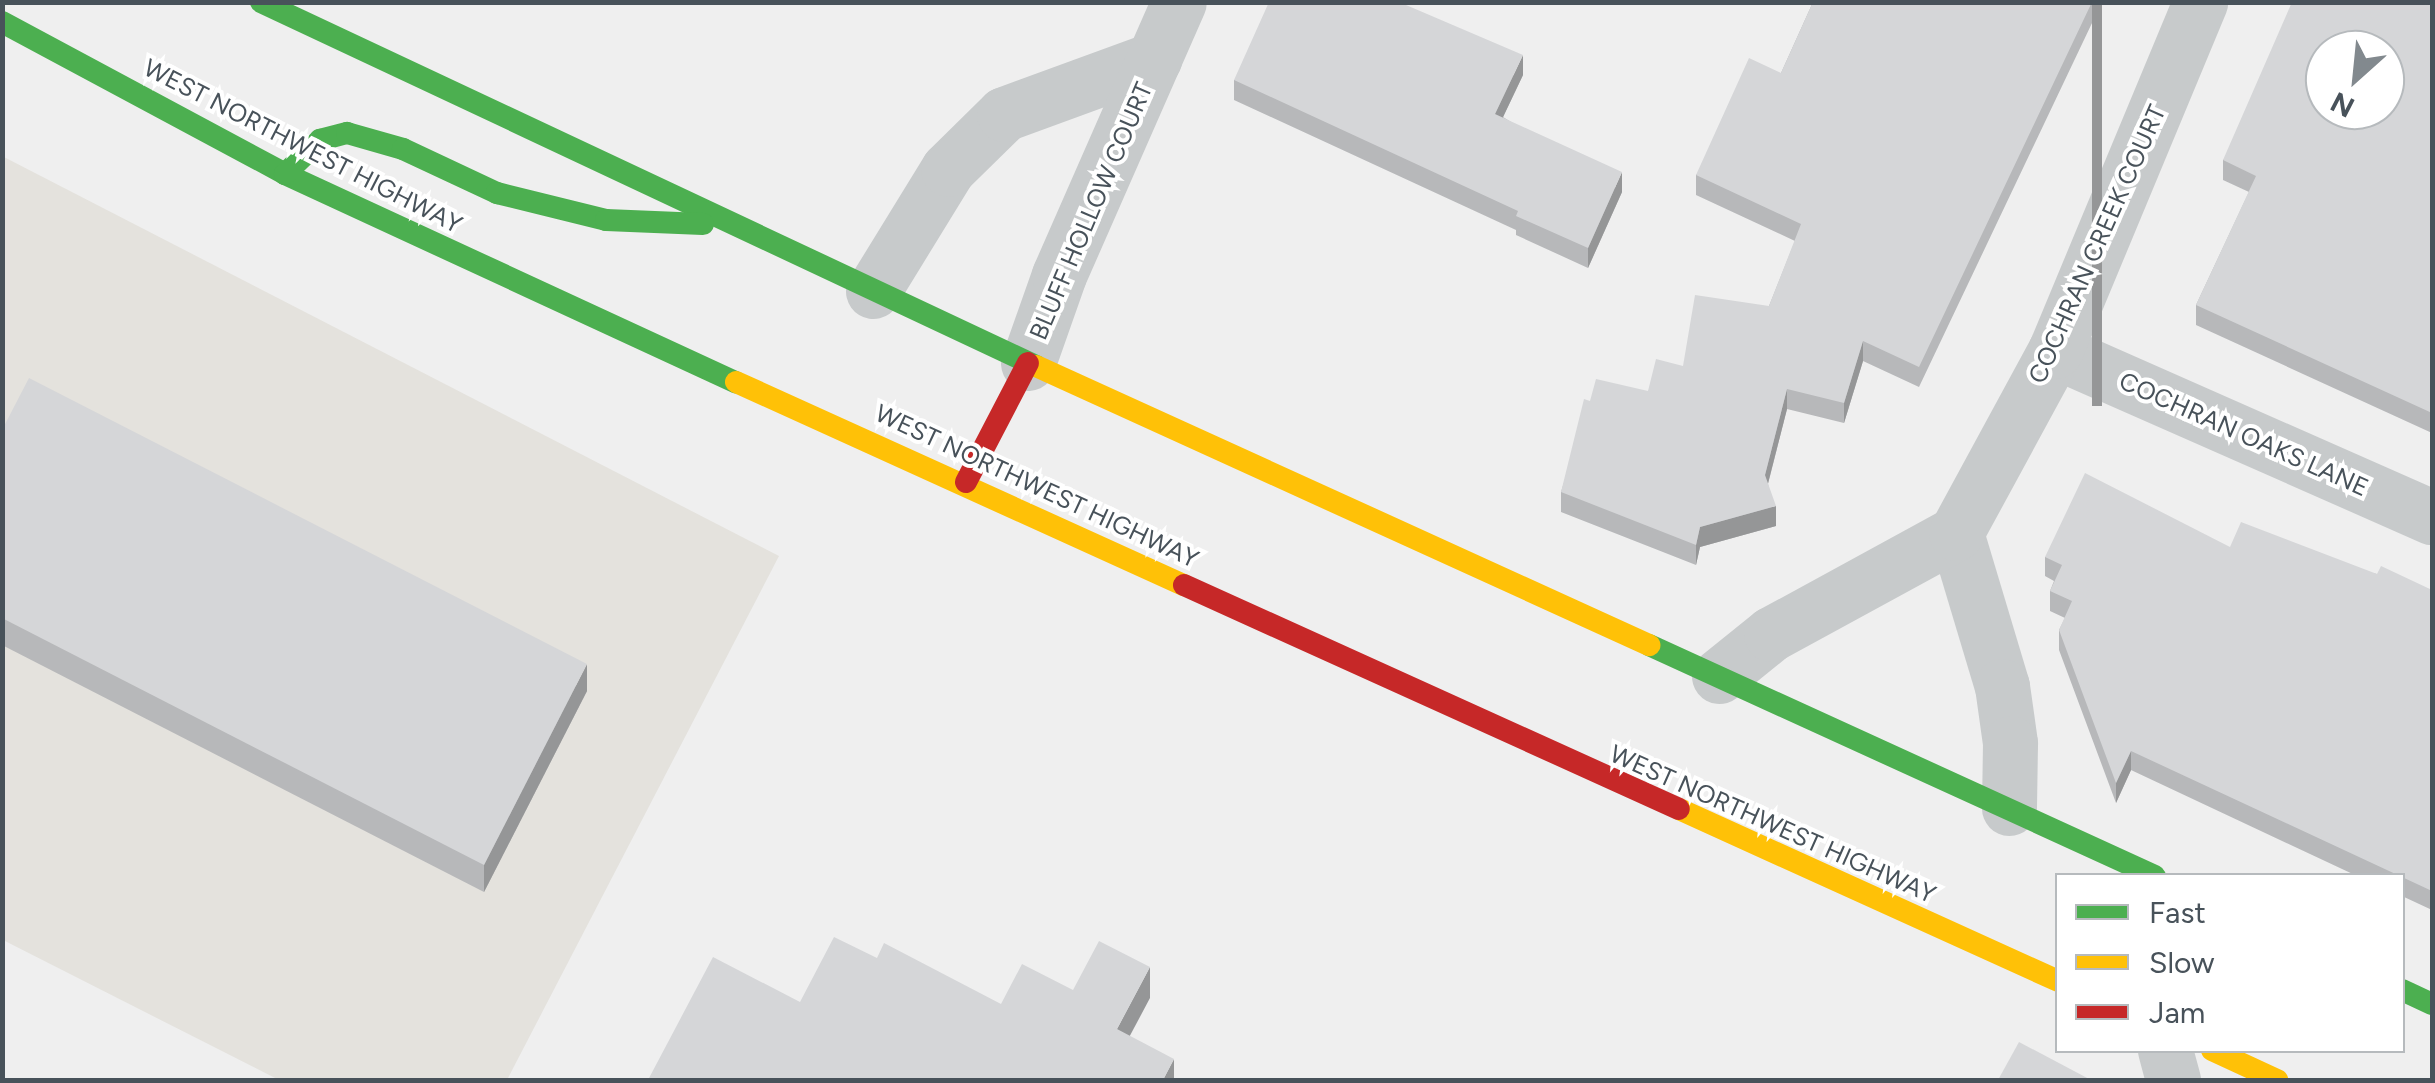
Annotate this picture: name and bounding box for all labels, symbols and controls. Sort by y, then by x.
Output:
north arrow [2305,30,2405,130]
street label: WEST NORTHWEST HIGHWAY [139,52,467,240]
street label: BLUFF HOLLOW COURT [1023,78,1159,344]
text: N [2325,85,2360,125]
street label: COCHRAN CREEK COURT [2022,100,2172,388]
street label: COCHRAN OAKS LANE [2115,365,2373,503]
street label: WEST NORTHWEST HIGHWAY [871,398,1203,574]
street label: WEST NORTHWEST HIGHWAY [1605,738,1941,910]
legend [2055,873,2405,1053]
text: Fast [2149,894,2206,931]
text: Slow [2149,944,2215,981]
text: Jam [2149,994,2205,1031]

